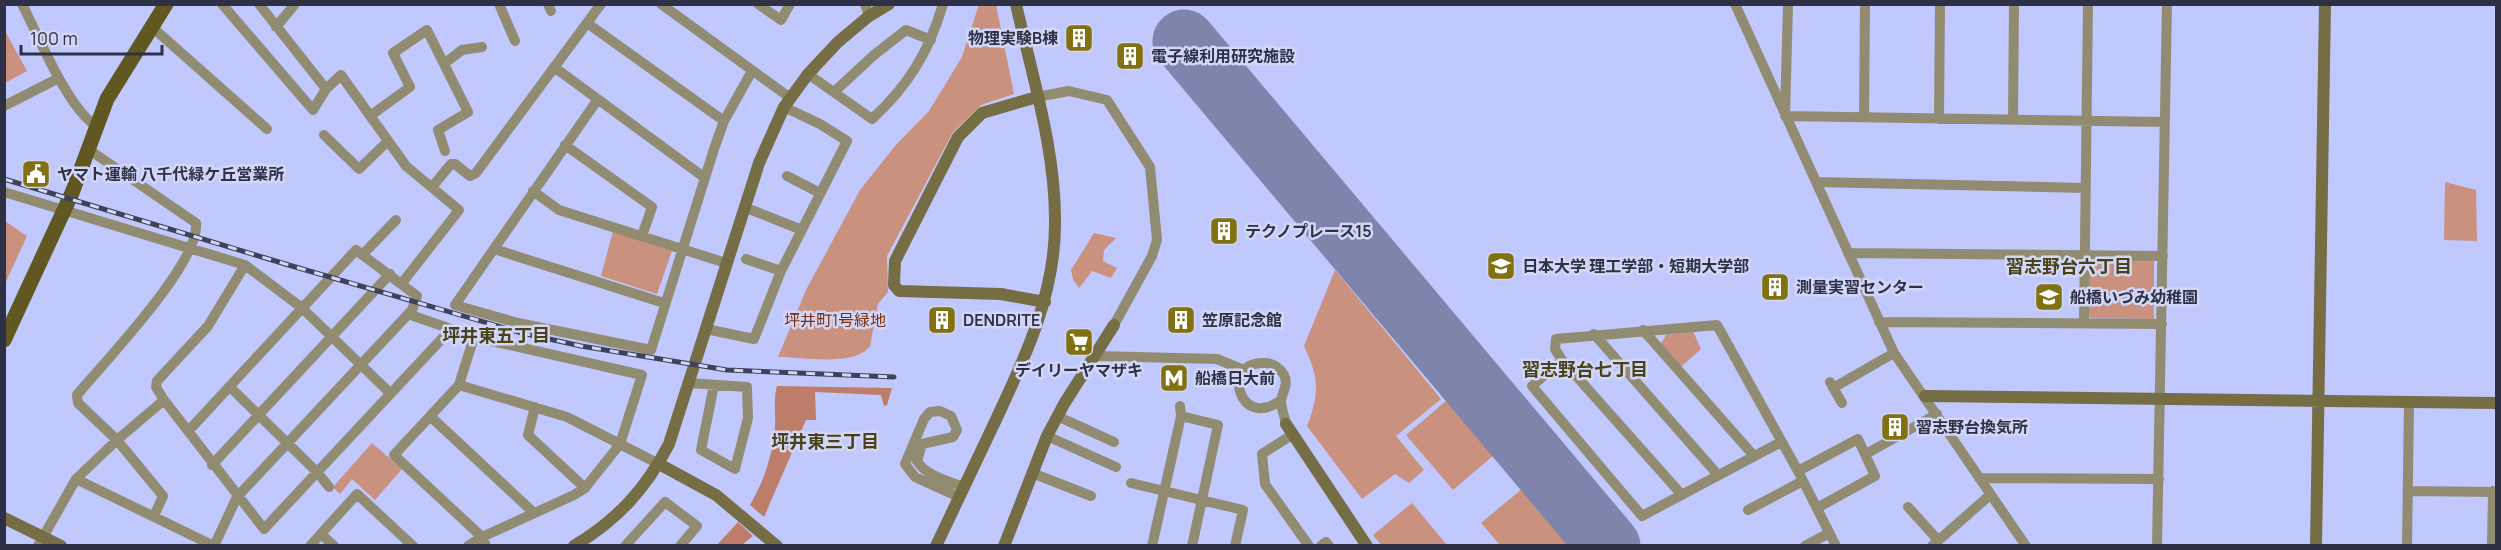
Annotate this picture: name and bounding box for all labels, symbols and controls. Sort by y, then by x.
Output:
scale bar [21,18,162,56]
building icon: 物理実験B棟 [1063,22,1095,54]
text: 100 m [30,26,78,50]
place label: 物理実験B棟 [968,27,1058,49]
building icon: 電子線利用研究施設 [1114,40,1146,72]
place label: 電子線利用研究施設 [1151,45,1295,67]
public building icon: ヤマト運輸 八千代緑ケ丘営業所 [20,158,52,190]
place label: ヤマト運輸 八千代緑ケ丘営業所 [57,163,284,185]
building icon: テクノプレース15 [1208,215,1240,247]
place label: テクノプレース15 [1245,220,1372,242]
school or university icon: 日本大学 理工学部・短期大学部 [1485,250,1517,282]
district label: 習志野台六丁目 [2006,254,2132,278]
place label: 日本大学 理工学部・短期大学部 [1522,255,1749,277]
building icon: 測量実習センター [1759,271,1791,303]
place label: 測量実習センター [1796,276,1924,298]
school or university icon: 船橋いづみ幼稚園 [2033,281,2065,313]
place label: 船橋いづみ幼稚園 [2070,286,2198,308]
building icon: DENDRITE [926,304,958,336]
building icon: 笠原記念館 [1165,304,1197,336]
park label: 坪井町1号緑地 [784,309,886,331]
place label: DENDRITE [963,309,1040,331]
place label: 笠原記念館 [1202,309,1282,331]
district label: 坪井東五丁目 [442,323,550,347]
supermarket icon: デイリーヤマザキ [1063,326,1095,358]
district label: 習志野台七丁目 [1522,357,1648,381]
place label: デイリーヤマザキ [1015,359,1143,381]
metro station icon: 船橋日大前 [1158,362,1190,394]
place label: 船橋日大前 [1195,367,1275,389]
building icon: 習志野台換気所 [1879,411,1911,443]
place label: 習志野台換気所 [1916,416,2028,438]
district label: 坪井東三丁目 [771,429,879,453]

